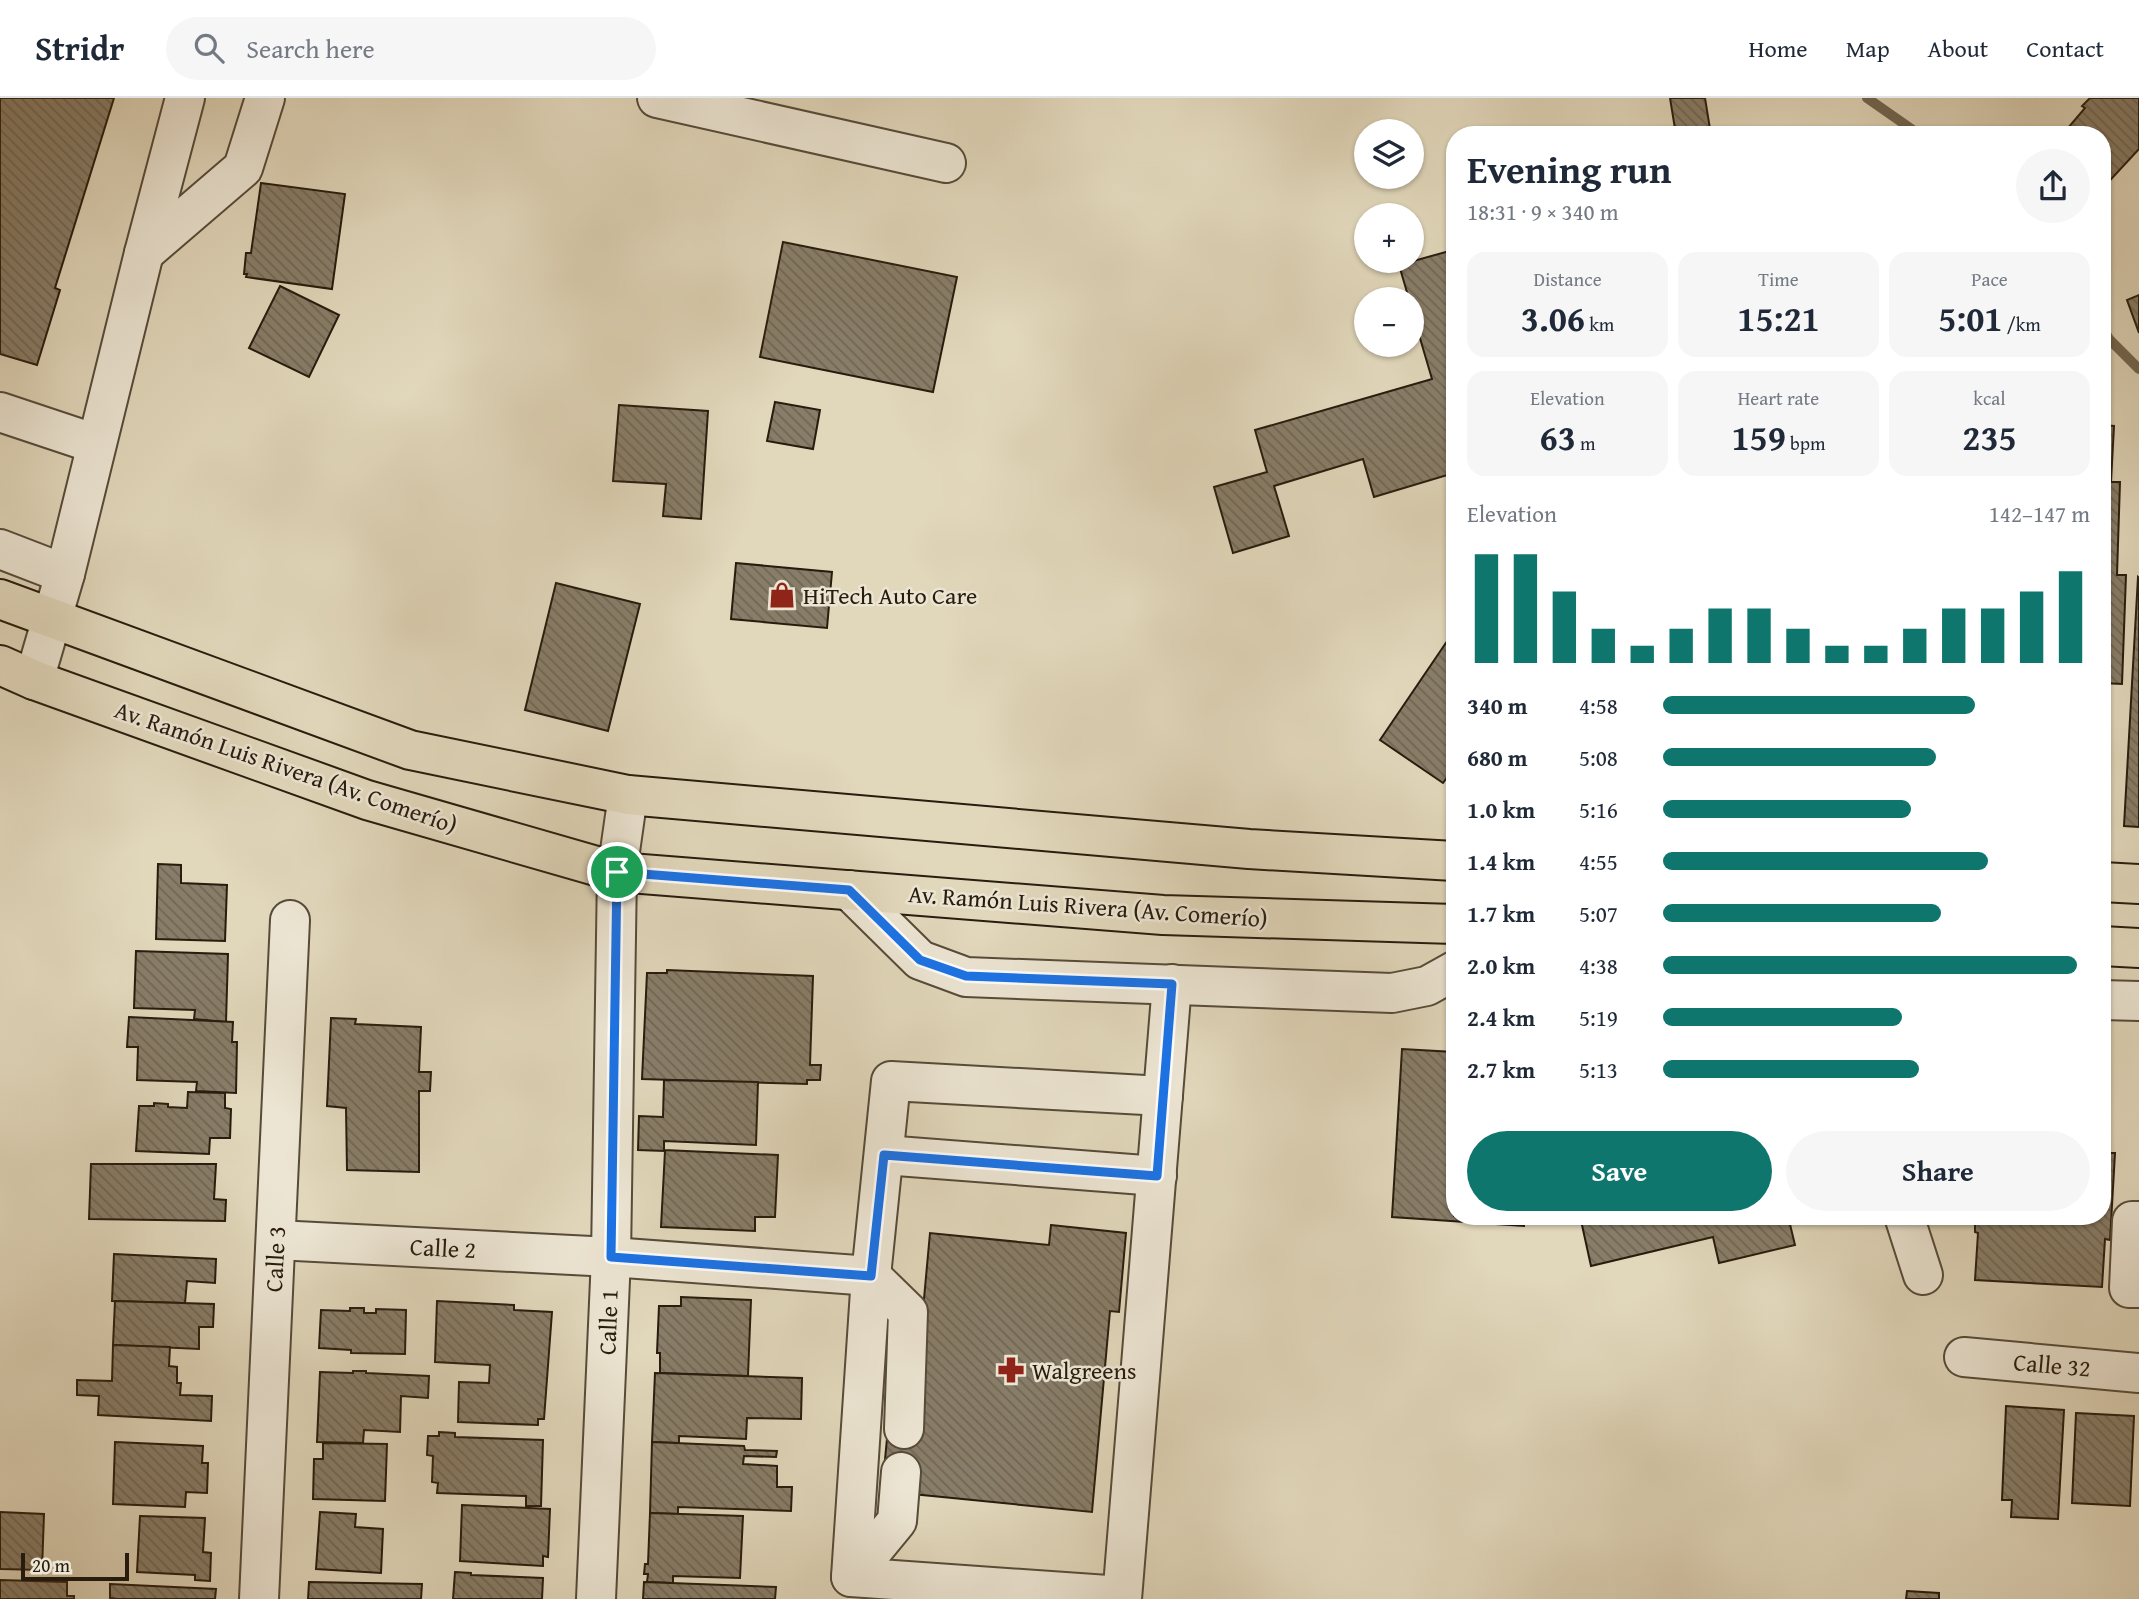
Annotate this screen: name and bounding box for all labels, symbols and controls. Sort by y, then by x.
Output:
search box [166,17,656,80]
text: Stridr [35,24,124,72]
icon: search [190,29,228,67]
text: Search here [246,29,375,68]
text: Home [1749,31,1808,66]
text: Map [1846,31,1890,66]
text: About [1928,31,1988,66]
text: Contact [2026,31,2104,66]
map controls [1354,119,1424,357]
button: layers [1354,119,1424,189]
text: Evening run [1467,141,1671,197]
button: share [2016,149,2090,223]
text: 18:31 · 9 × 340 m [1467,195,1619,228]
button: + [1354,203,1424,273]
text: Distance [1533,265,1602,293]
text: Time [1758,265,1799,293]
text: Pace [1971,265,2008,293]
button: − [1354,287,1424,357]
text: 3.06 [1521,293,1585,344]
text: 15:21 [1737,293,1820,344]
text: 5:01 [1938,293,2002,344]
text: km [1585,310,1614,338]
text: /km [2002,310,2041,338]
text: Elevation [1530,384,1605,412]
text: Heart rate [1738,384,1819,412]
text: kcal [1973,384,2006,412]
text: 63 [1540,412,1576,463]
text: 159 [1731,412,1786,463]
text: 235 [1962,412,2017,463]
text: m [1576,429,1595,457]
text: bpm [1786,429,1826,457]
text: Elevation [1467,497,1557,530]
text: 142–147 m [1989,497,2090,530]
place label: HiTech Auto Care [803,578,977,613]
shop icon: HiTech Auto Care [767,580,797,610]
text: 340 m [1467,689,1528,722]
text: 4:58 [1579,689,1618,722]
street label: Av. Ramón Luis Rivera (Av. Comerío) [110,692,462,842]
text: 680 m [1467,741,1528,774]
text: 5:08 [1579,741,1618,774]
text: 1.0 km [1467,793,1535,826]
text: 5:16 [1579,793,1618,826]
pin [587,842,647,902]
text: 1.4 km [1467,845,1535,878]
text: 4:55 [1579,845,1618,878]
icon: arrive [598,853,636,891]
street label: Av. Ramón Luis Rivera (Av. Comerío) [907,876,1269,936]
text: 1.7 km [1467,897,1535,930]
text: 5:07 [1579,897,1618,930]
text: 2.0 km [1467,949,1535,982]
text: 4:38 [1579,949,1618,982]
text: 2.4 km [1467,1001,1535,1034]
text: 5:19 [1579,1001,1618,1034]
text: 2.7 km [1467,1053,1535,1086]
text: 5:13 [1579,1053,1618,1086]
button: Save [1467,1131,1772,1211]
button: Share [1786,1131,2090,1211]
street label: Calle 3 [256,1225,294,1293]
street label: Calle 2 [409,1229,477,1267]
street label: Calle 1 [589,1288,627,1356]
street label: Calle 32 [2012,1344,2092,1386]
place label: Walgreens [1032,1353,1137,1388]
pharmacy icon: Walgreens [996,1355,1026,1385]
scale bar [21,1550,130,1582]
text: 20 m [32,1551,70,1579]

